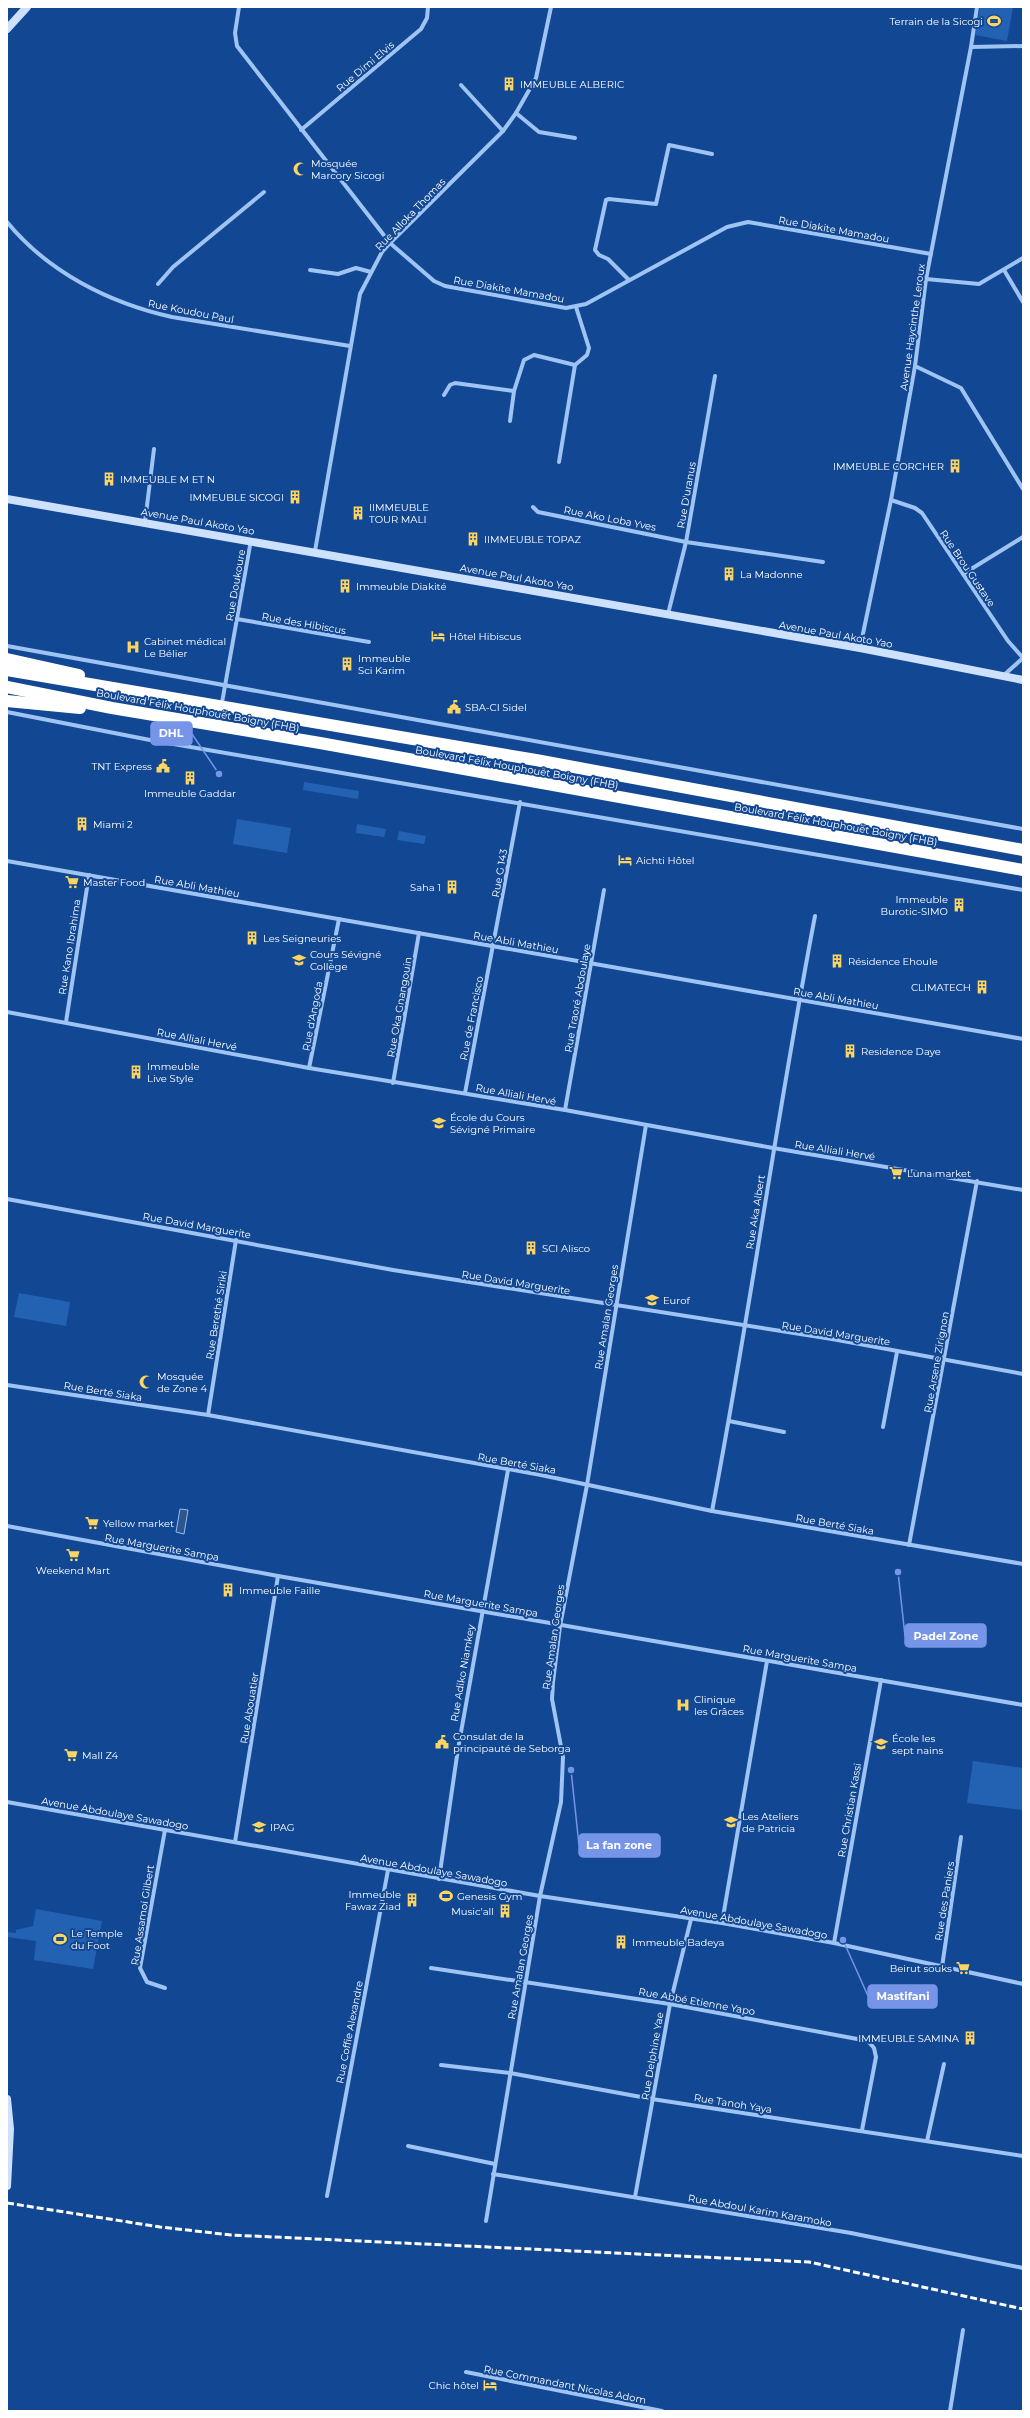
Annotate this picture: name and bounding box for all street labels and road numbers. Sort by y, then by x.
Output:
street label: Rue Dimi Elvis [334,38,397,94]
street label: Rue Alloka Thomas [372,175,448,253]
street label: Rue Diakite Mamadou [777,213,890,246]
street label: Avenue Haycinthe Leroux [897,262,928,391]
street label: Rue Diakite Mamadou [452,273,565,306]
street label: Rue Koudou Paul [147,297,235,326]
street label: Rue D'uranus [674,461,699,529]
street label: Rue Ako Loba Yves [563,503,657,534]
street label: Avenue Paul Akoto Yao [140,505,256,538]
street label: Rue Brou Gustave [937,527,998,609]
street label: Rue Doukoure [223,548,248,622]
street label: Avenue Paul Akoto Yao [459,561,575,594]
street label: Rue des Hibiscus [261,610,347,637]
street label: Avenue Paul Akoto Yao [778,618,894,651]
street label: Boulevard Félix Houphouët Boigny (FHB) [95,686,300,735]
street label: Boulevard Félix Houphouët Boigny (FHB) [414,743,619,792]
street label: Boulevard Félix Houphouët Boigny (FHB) [733,800,938,849]
street label: Rue G 143 [489,848,510,898]
street label: Rue Abli Mathieu [153,873,241,900]
street label: Rue Kano Ibrahima [56,898,83,996]
street label: Rue Abli Mathieu [472,929,560,956]
street label: Rue Traoré Abdoulaye [562,943,593,1053]
street label: Rue Oka Gnangouin [384,956,415,1058]
street label: Rue de Francisco [457,975,486,1061]
street label: Rue d'Angoda [299,980,326,1052]
street label: Rue Abli Mathieu [792,985,880,1012]
street label: Rue Alliali Hervé [156,1025,238,1054]
street label: Rue Alliali Hervé [475,1081,557,1108]
street label: Rue Alliali Hervé [794,1138,876,1163]
street label: Rue Aka Albert [743,1174,768,1250]
street label: Rue David Marguerite [142,1210,252,1241]
street label: Rue Amalan Georges [592,1264,621,1370]
street label: Rue David Marguerite [461,1268,571,1297]
street label: Rue Berethé Siriki [203,1270,230,1360]
street label: Rue Arsene Zirignon [921,1310,952,1414]
street label: Rue David Marguerite [781,1319,891,1348]
street label: Rue Berté Siaka [63,1379,143,1404]
street label: Rue Berté Siaka [477,1450,557,1477]
street label: Rue Berté Siaka [795,1511,875,1538]
street label: Rue Marguerite Sampa [104,1531,220,1564]
street label: Rue Amalan Georges [540,1584,567,1690]
street label: Rue Marguerite Sampa [423,1587,539,1620]
street label: Rue Adiko Niamkey [448,1623,478,1723]
street label: Rue Marguerite Sampa [742,1642,858,1675]
street label: Rue Abouatier [237,1671,262,1745]
street label: Rue Christian Kassi [835,1762,864,1858]
street label: Avenue Abdoulaye Sawadogo [40,1794,189,1833]
street label: Avenue Abdoulaye Sawadogo [359,1851,508,1890]
street label: Rue des Paniers [932,1860,957,1942]
street label: Rue Assamoi Gilbert [128,1864,157,1966]
street label: Avenue Abdoulaye Sawadogo [679,1903,828,1942]
street label: Rue Amalan Georges [505,1914,536,2020]
street label: Rue Coffie Alexandre [333,1980,366,2085]
street label: Rue Abbé Etienne Yapo [638,1985,756,2018]
street label: Rue Delphine Yae [638,2011,667,2101]
street label: Rue Tanoh Yaya [693,2091,773,2116]
street label: Rue Abdoul Karim Karamoko [687,2191,833,2230]
street label: Rue Commandant Nicolas Adom [483,2362,647,2407]

